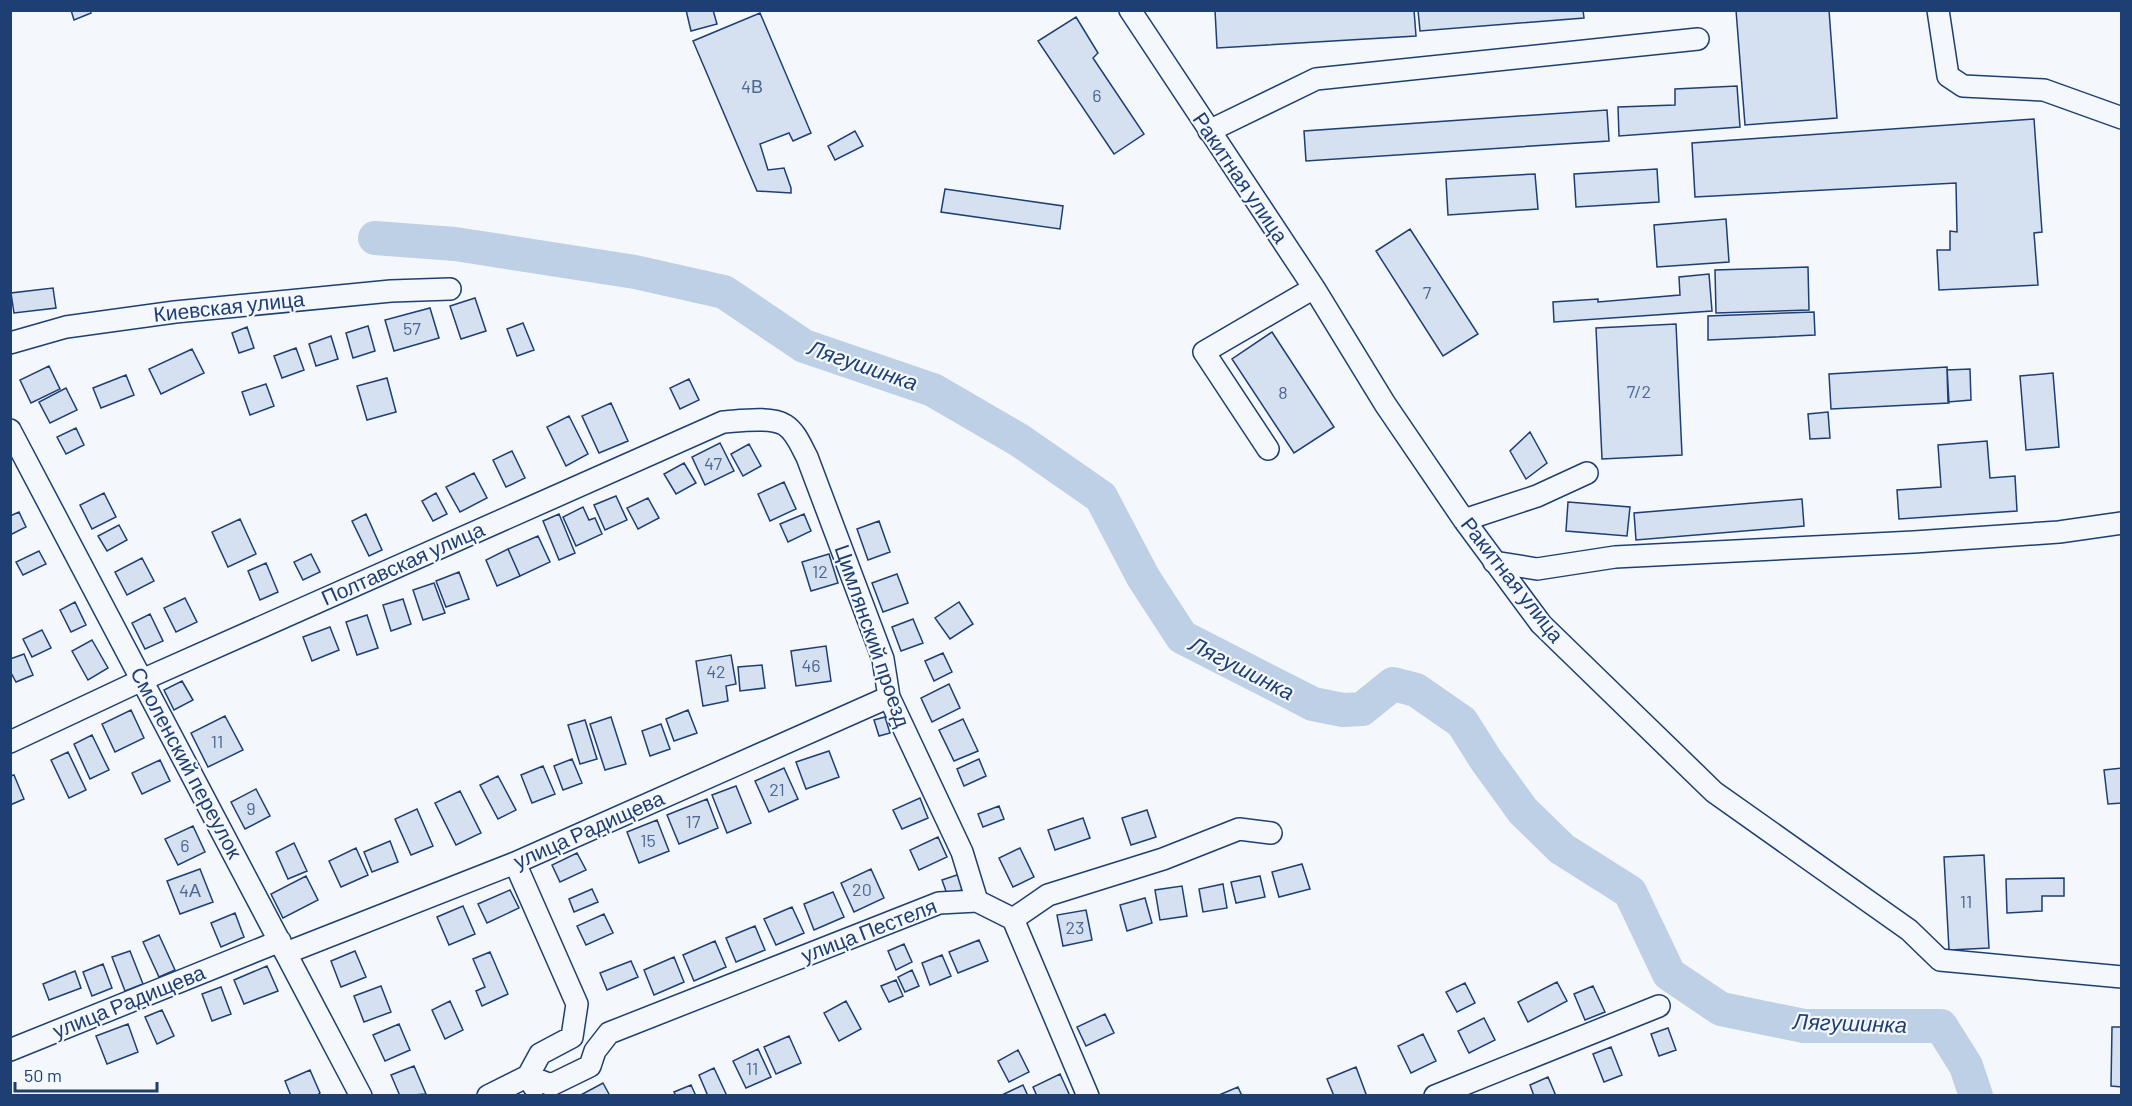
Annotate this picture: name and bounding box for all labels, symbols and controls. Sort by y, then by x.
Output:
house number: 4В [741,75,763,97]
house number: 6 [1092,84,1102,106]
street label: Ракитная улица [1188,107,1294,247]
house number: 7 [1423,281,1432,303]
street label: Киевская улица [152,285,306,326]
house number: 57 [403,317,421,339]
water label: Лягушинка [803,333,921,396]
house number: 7/2 [1627,380,1651,402]
house number: 8 [1278,381,1288,403]
house number: 47 [704,452,722,474]
street label: Ракитная улица [1457,511,1570,647]
street label: Полтавская улица [317,515,488,610]
street label: Цимлянский проезд [830,541,916,730]
house number: 12 [812,560,828,582]
water label: Лягушинка [1184,629,1299,705]
house number: 46 [801,654,821,676]
house number: 42 [706,660,726,682]
street label: Смоленский переулок [126,662,249,863]
house number: 11 [211,730,223,752]
house number: 21 [769,778,785,800]
street label: улица Радищева [509,784,668,873]
house number: 9 [246,797,256,819]
house number: 17 [686,810,701,832]
house number: 15 [640,829,656,851]
house number: 6 [180,834,190,856]
house number: 20 [852,878,872,900]
house number: 4А [179,879,201,901]
house number: 11 [1960,890,1972,912]
street label: улица Пестеля [797,892,940,967]
house number: 23 [1066,916,1084,938]
street label: улица Радищева [49,959,209,1043]
water label: Лягушинка [1791,1007,1907,1038]
scale bar [15,1055,158,1093]
house number: 11 [746,1057,758,1079]
text: 50 m [24,1064,62,1086]

